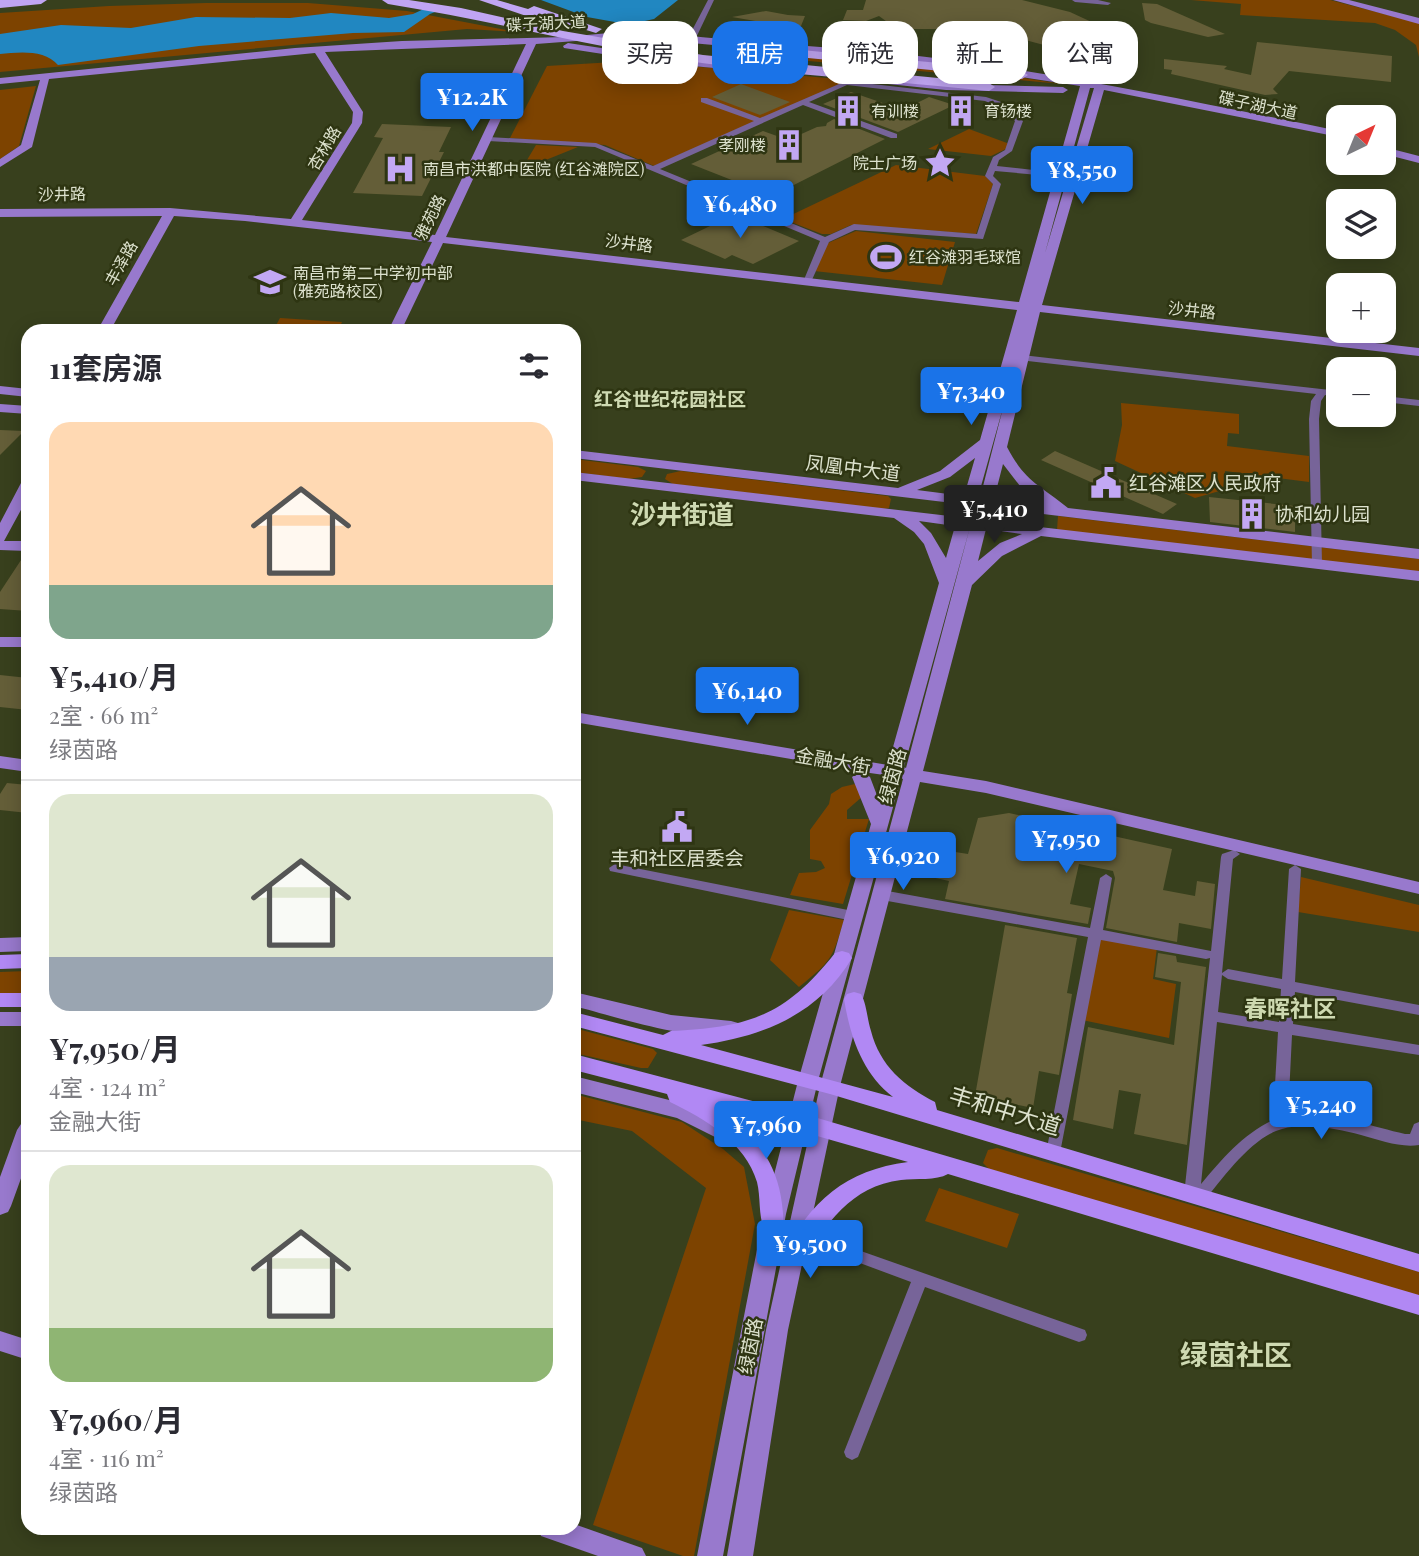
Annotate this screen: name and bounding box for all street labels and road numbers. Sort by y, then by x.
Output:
street label: 碟子湖大道 [505,10,586,35]
street label: 碟子湖大道 [1217,86,1299,123]
street label: 杏林路 [302,122,345,174]
street label: 沙井路 [38,183,86,204]
street label: 雅苑路 [410,191,450,243]
street label: 沙井路 [604,229,654,256]
street label: 丰泽路 [100,237,141,289]
street label: 沙井路 [1167,297,1217,322]
street label: 凤凰中大道 [804,448,902,486]
street label: 金融大街 [793,741,873,779]
street label: 绿茵路 [871,745,911,807]
street label: 丰和中大道 [946,1078,1065,1141]
street label: 绿茵路 [731,1315,767,1376]

